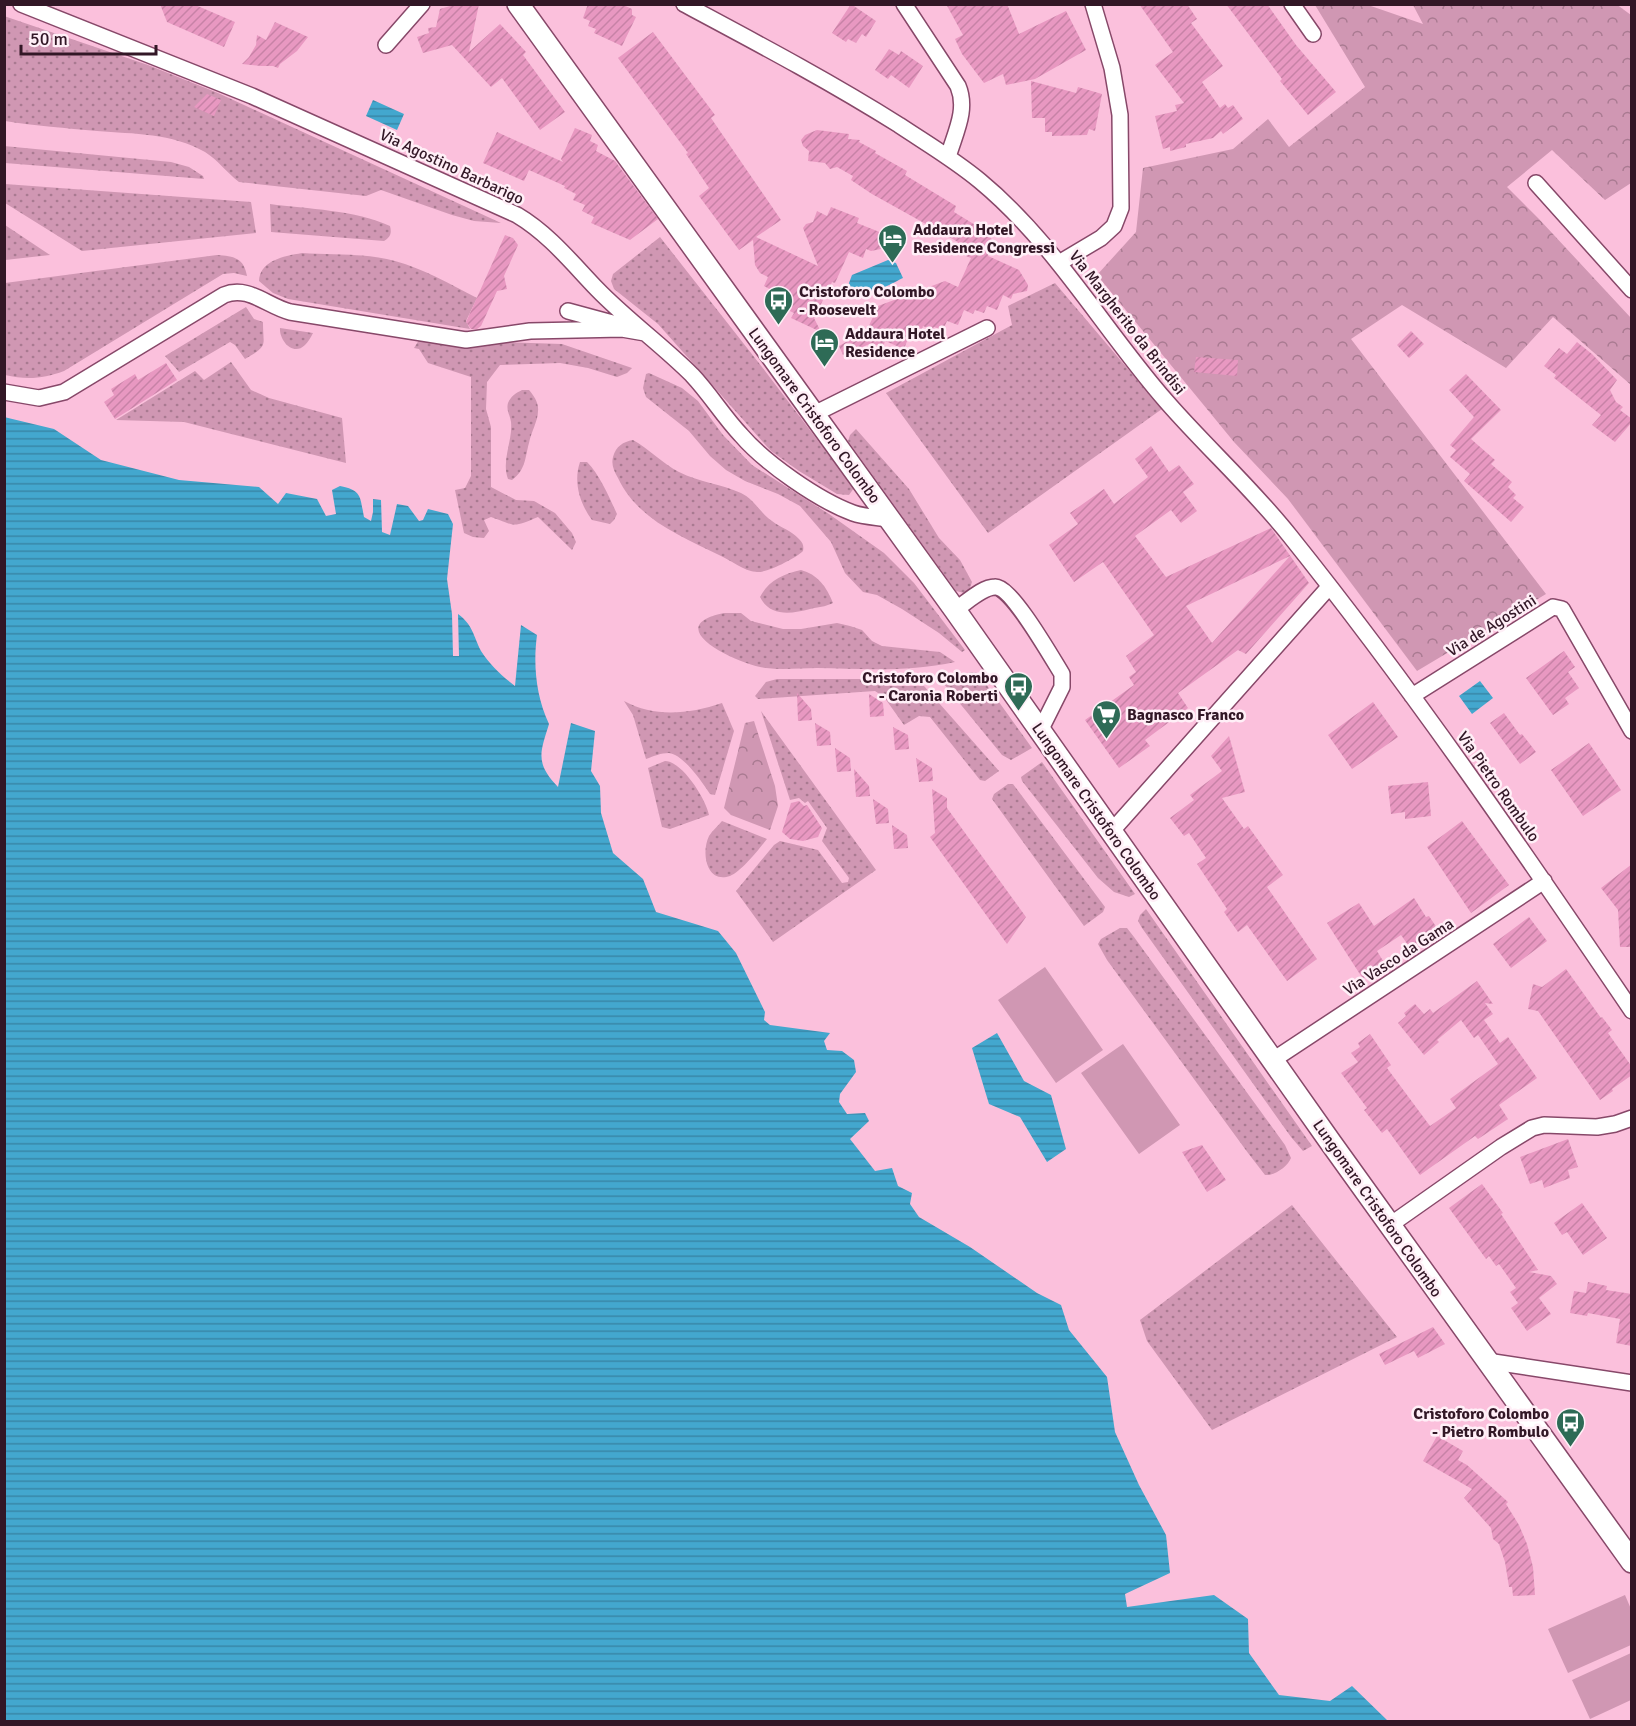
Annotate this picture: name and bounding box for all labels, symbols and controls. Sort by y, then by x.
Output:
scale bar [21,18,156,56]
text: 50 m [30,28,68,50]
street label: Via Agostino Barbarigo [376,125,527,209]
place label: Addaura Hotel Residence Congressi [913,220,1055,258]
hotel icon: Addaura Hotel Residence Congressi [876,222,908,264]
street label: Via Margherito da Brindisi [1065,246,1190,399]
place label: Cristoforo Colombo - Roosevelt [799,282,935,320]
bus stop icon: Cristoforo Colombo - Roosevelt [762,284,794,326]
street label: Lungomare Cristoforo Colombo [744,324,885,507]
place label: Addaura Hotel Residence [845,324,945,362]
hotel icon: Addaura Hotel Residence [808,326,840,368]
street label: Via de Agostini [1443,590,1540,661]
place label: Cristoforo Colombo - Caronia Roberti [862,668,998,706]
bus stop icon: Cristoforo Colombo - Caronia Roberti [1003,670,1035,712]
supermarket icon: Bagnasco Franco [1090,698,1122,740]
place label: Bagnasco Franco [1127,705,1244,725]
street label: Lungomare Cristoforo Colombo [1027,719,1165,904]
street label: Via Pietro Rombulo [1453,728,1544,846]
street label: Via Vasco da Gama [1340,914,1457,1000]
street label: Lungomare Cristoforo Colombo [1308,1116,1446,1301]
place label: Cristoforo Colombo - Pietro Rombulo [1413,1404,1549,1442]
bus stop icon: Cristoforo Colombo - Pietro Rombulo [1554,1406,1586,1448]

